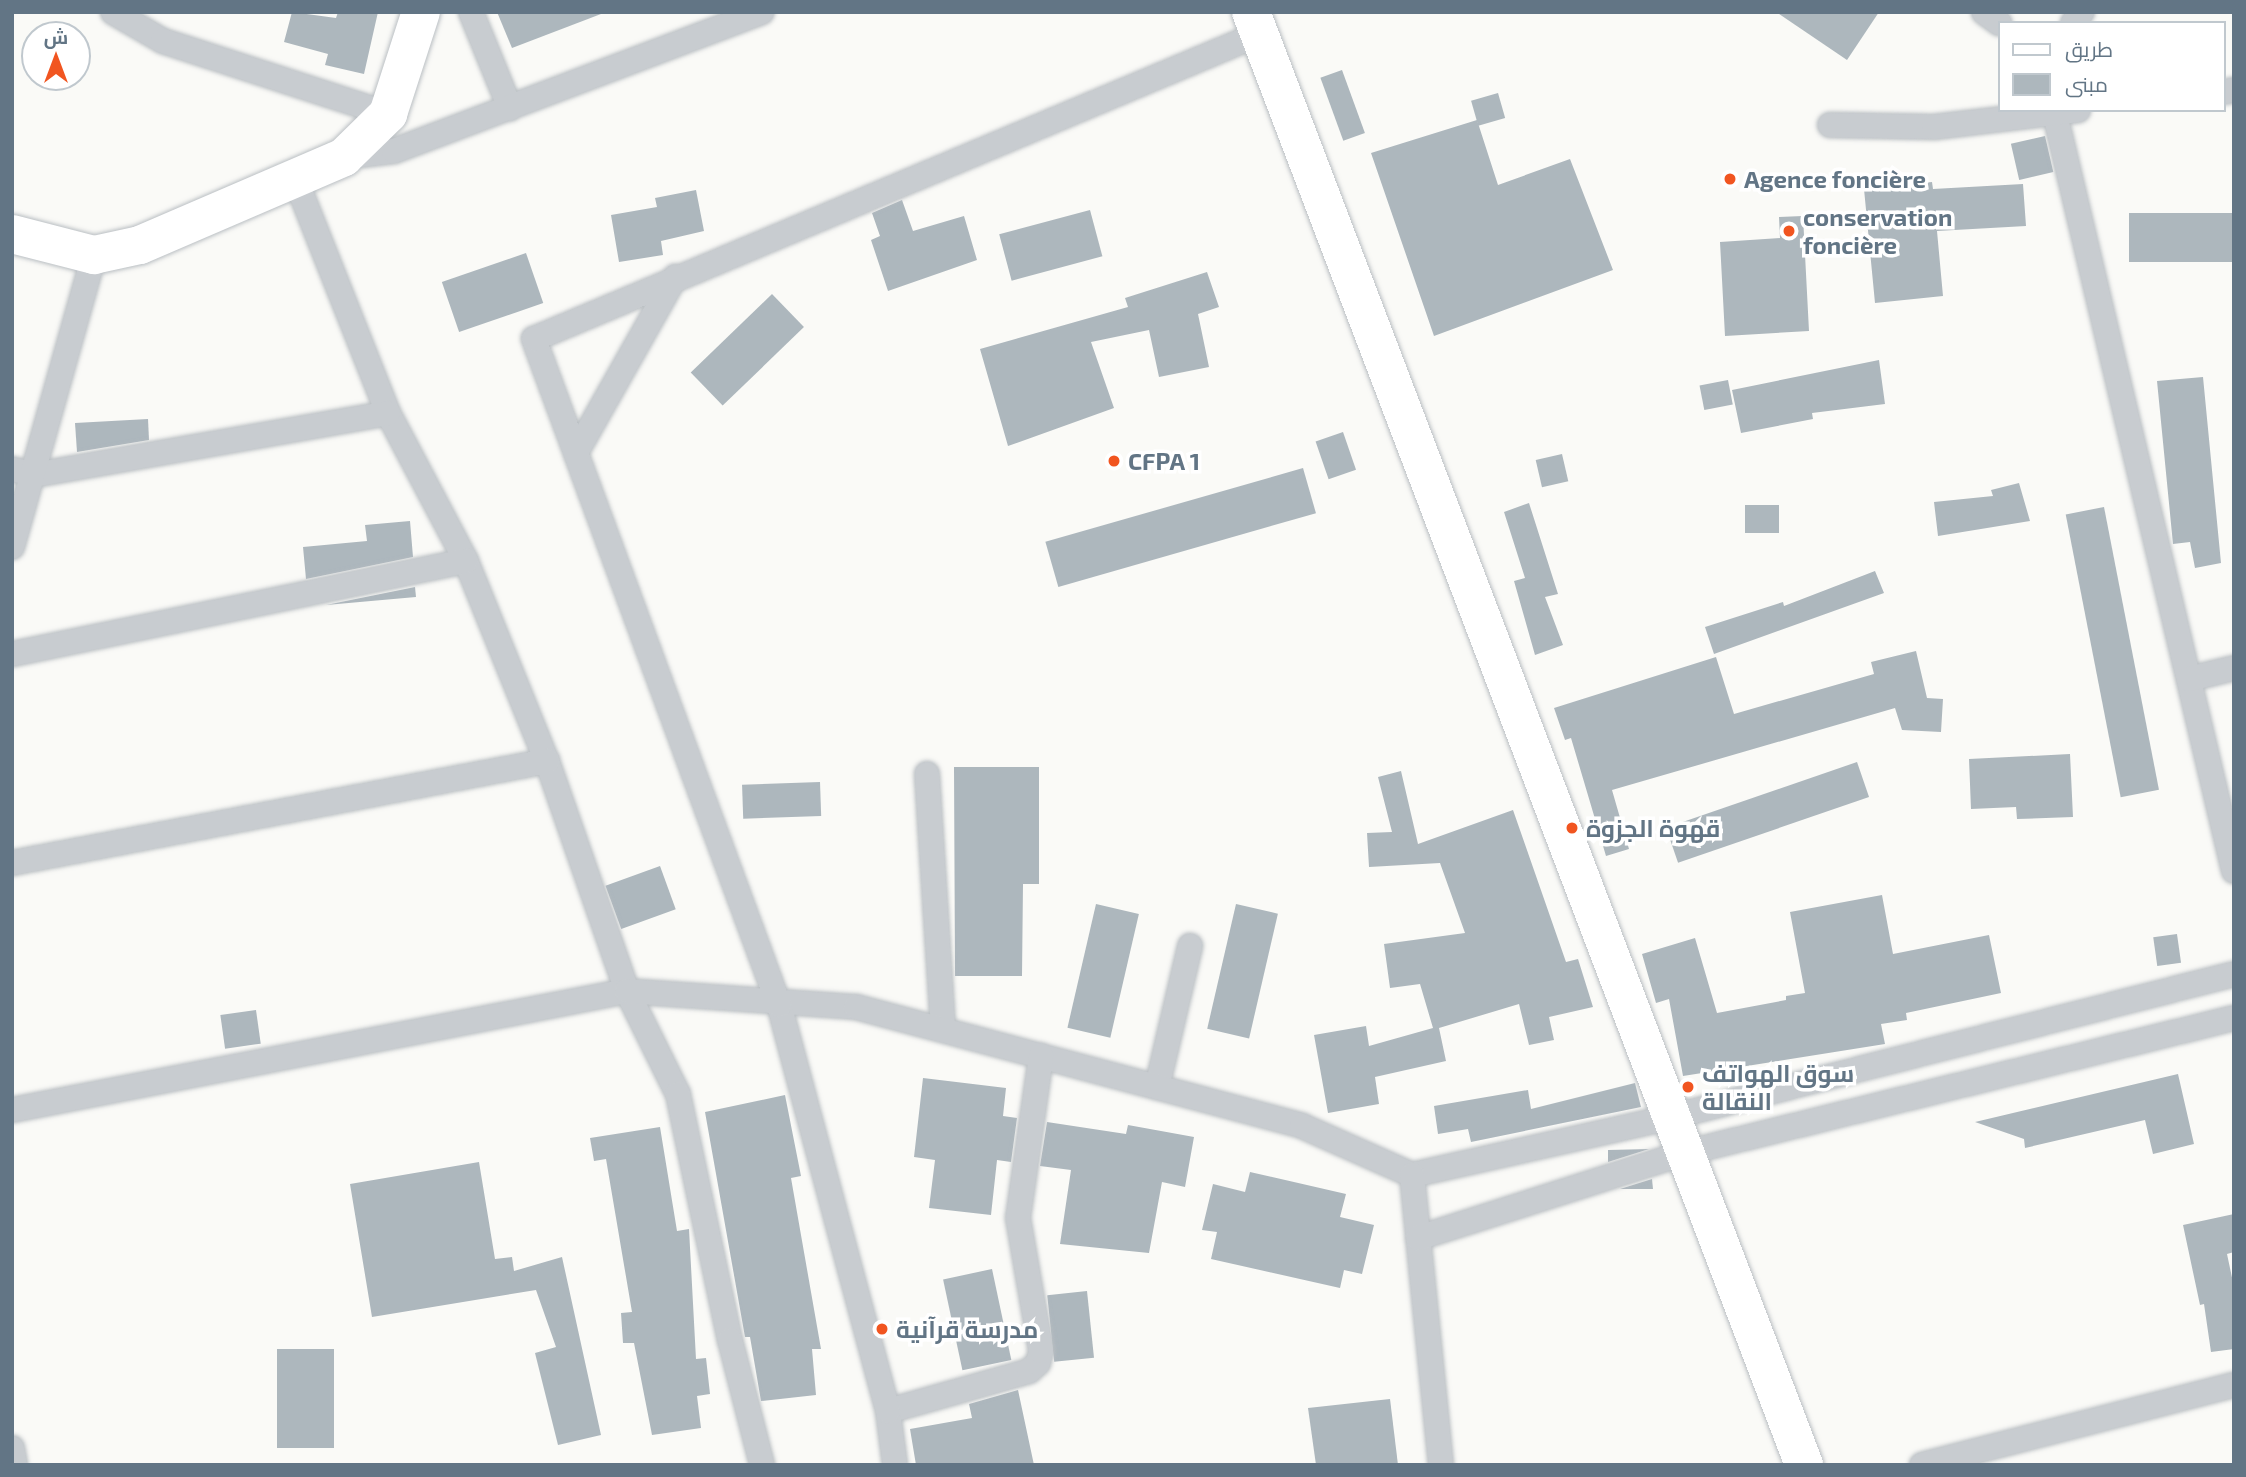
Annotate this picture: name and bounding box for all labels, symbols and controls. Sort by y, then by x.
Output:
north arrow [21,21,91,91]
legend [1997,21,2225,112]
text: ش [44,25,68,48]
text: طريق [2065,36,2113,61]
text: مبنى [2065,71,2108,96]
place label: Agence foncière [1744,165,1926,193]
marker: Agence foncière [1722,171,1738,187]
place label: conservation foncière [1803,203,1952,259]
marker: conservation foncière [1781,223,1797,239]
place label: CFPA 1 [1128,447,1201,475]
marker: CFPA 1 [1106,453,1122,469]
place label: قهوة الجزوة [1586,814,1720,842]
marker: قهوة الجزوة [1564,820,1580,836]
place label: سوق الهواتف النقالة [1702,1059,1854,1115]
marker: سوق الهواتف النقالة [1680,1079,1696,1095]
place label: مدرسة قرآنية [896,1315,1038,1343]
marker: مدرسة قرآنية [874,1321,890,1337]

